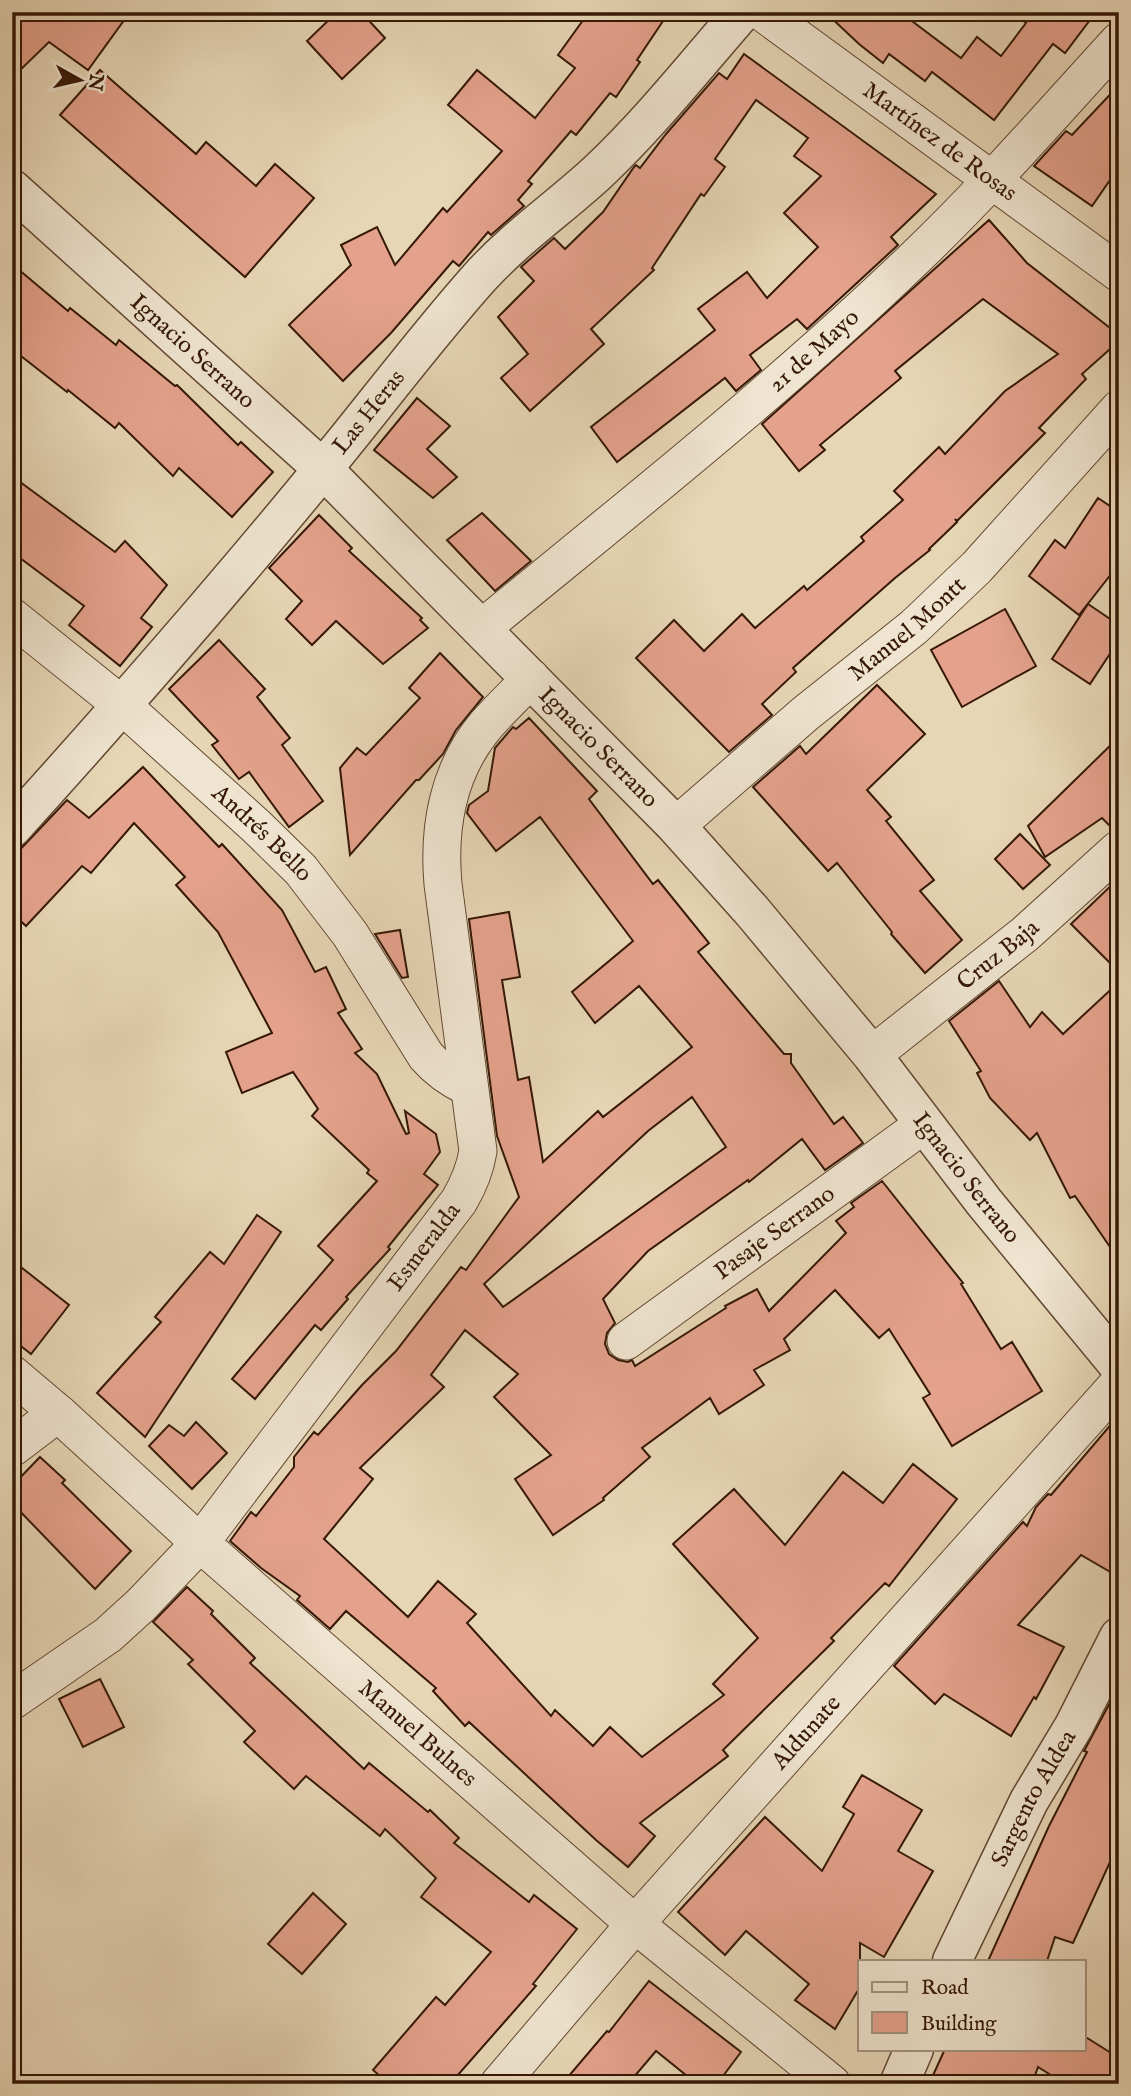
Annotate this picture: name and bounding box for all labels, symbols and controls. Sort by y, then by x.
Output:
north arrow [46,46,116,116]
text: N [82,71,108,92]
street label: Martínez de Rosas [856,75,1023,209]
street label: Ignacio Serrano [123,287,262,416]
street label: 21 de Mayo [762,302,866,399]
street label: Las Heras [325,363,412,461]
street label: Manuel Montt [843,570,973,688]
street label: Ignacio Serrano [532,680,665,815]
street label: Andrés Bello [204,777,320,888]
street label: Cruz Baja [951,912,1047,997]
street label: Ignacio Serrano [906,1106,1027,1250]
street label: Pasaje Serrano [708,1178,841,1287]
street label: Esmeralda [381,1196,468,1298]
street label: Manuel Bulnes [352,1673,483,1794]
street label: Aldunate [764,1688,848,1777]
street label: Sargento Aldea [984,1724,1084,1872]
legend [858,1960,1086,2050]
text: Road [921,1975,969,2002]
text: Building [921,2011,997,2038]

